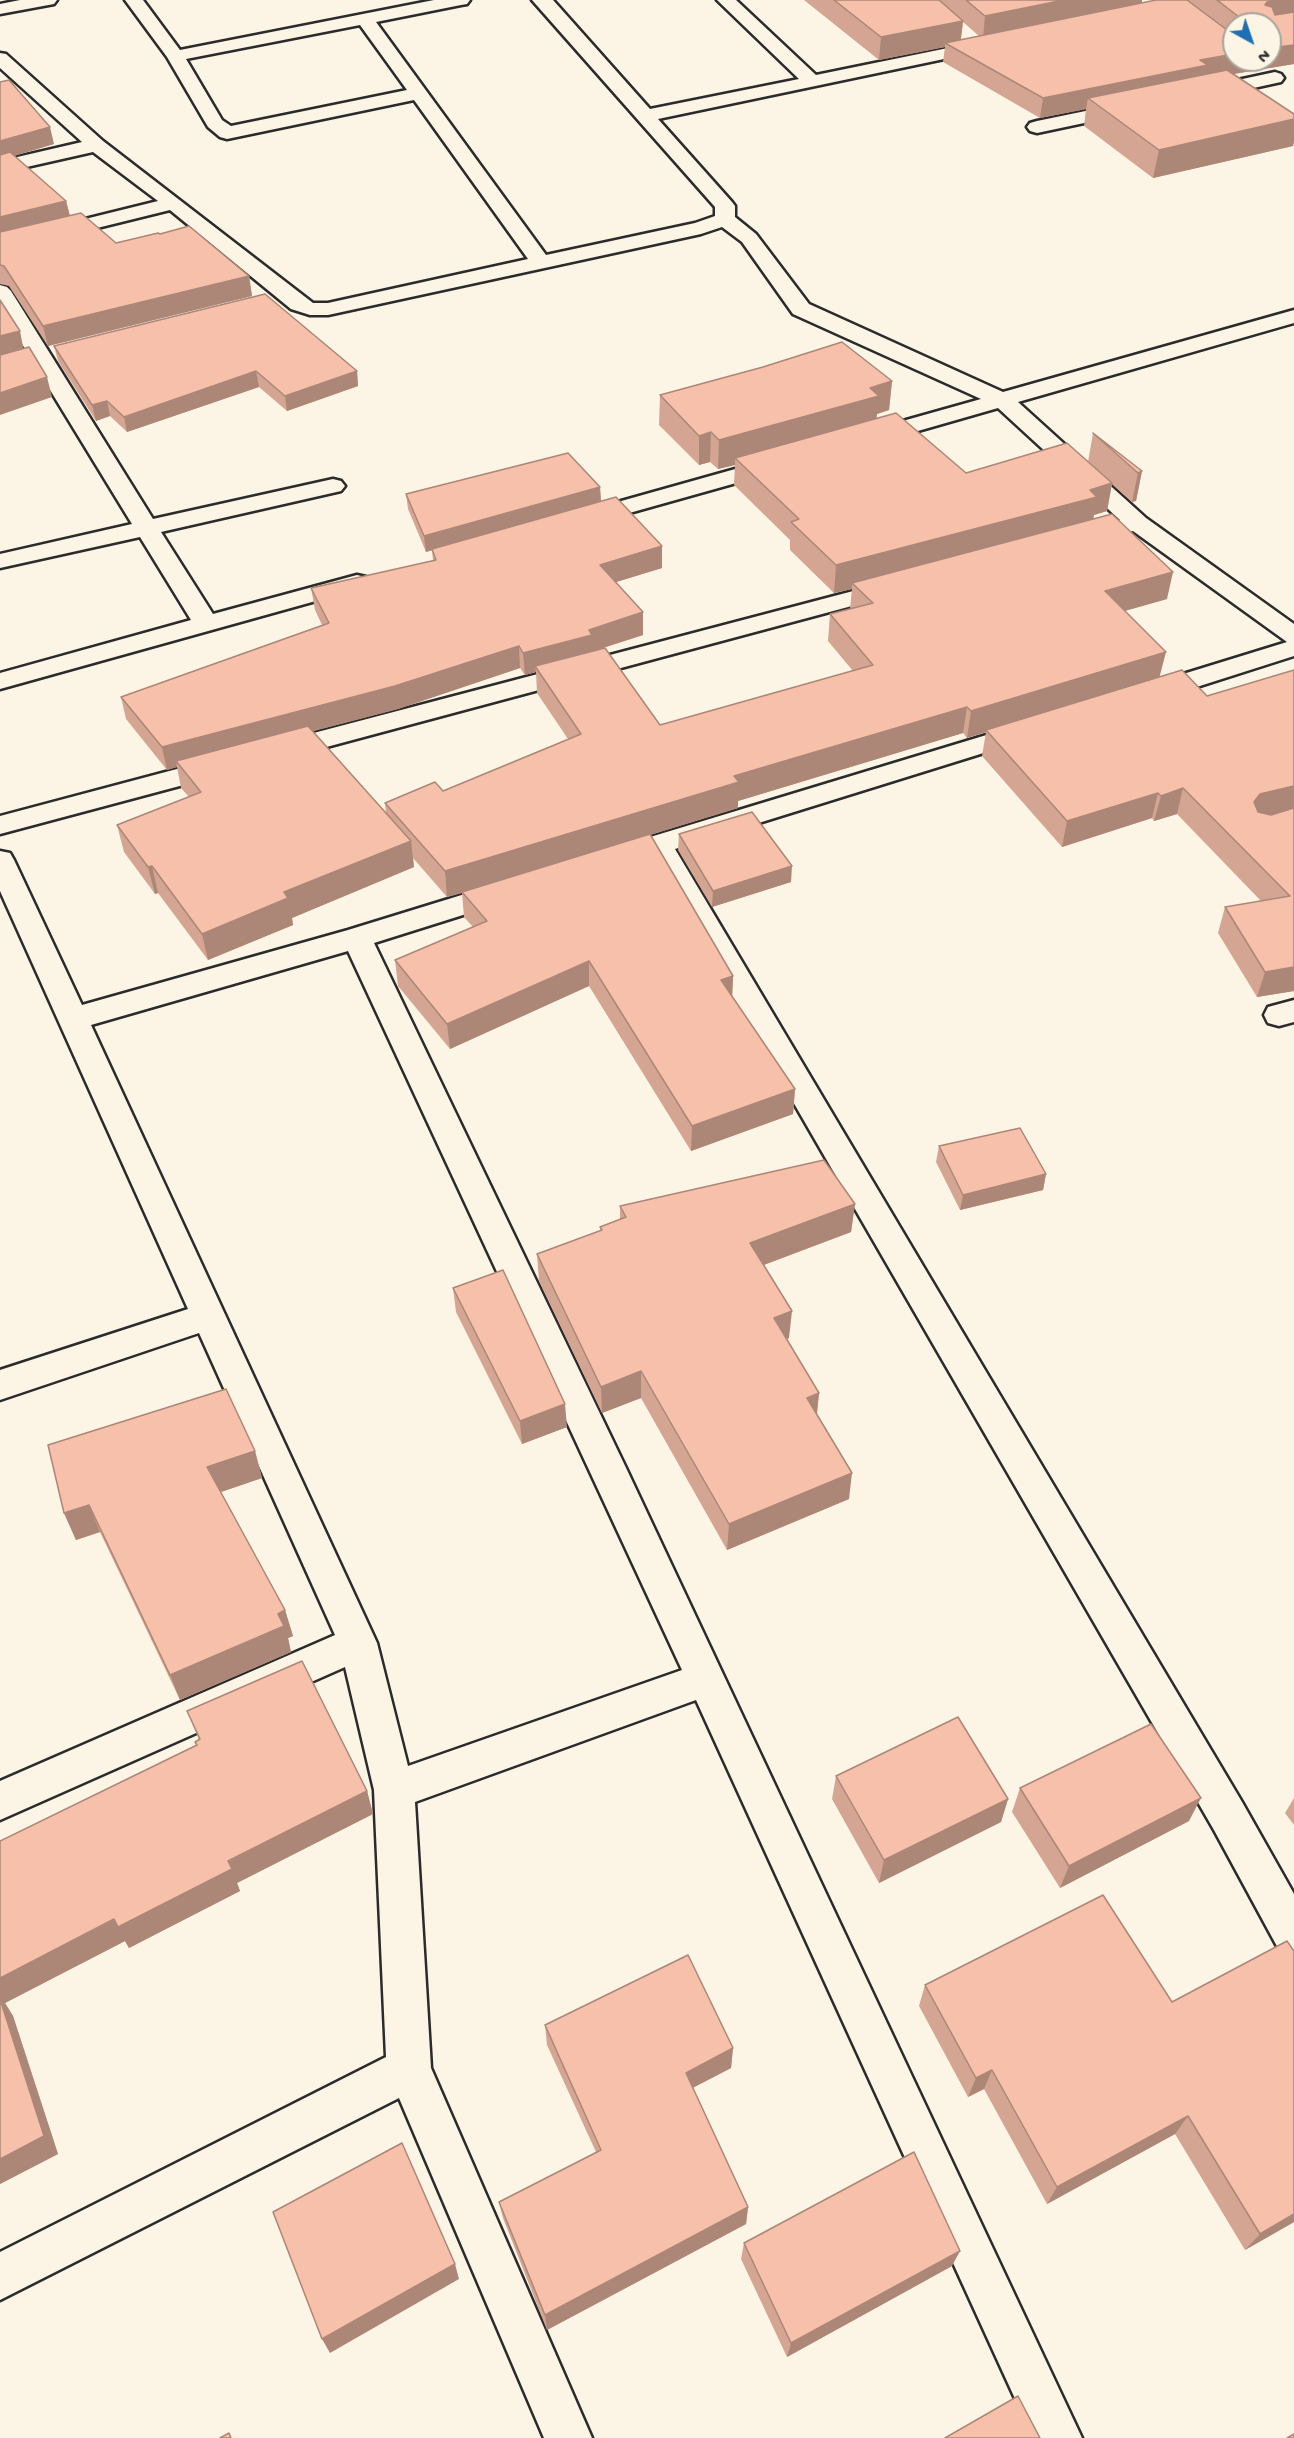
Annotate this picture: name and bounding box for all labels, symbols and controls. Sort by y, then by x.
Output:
north arrow [1222,12,1282,72]
text: N [1253,44,1273,65]

